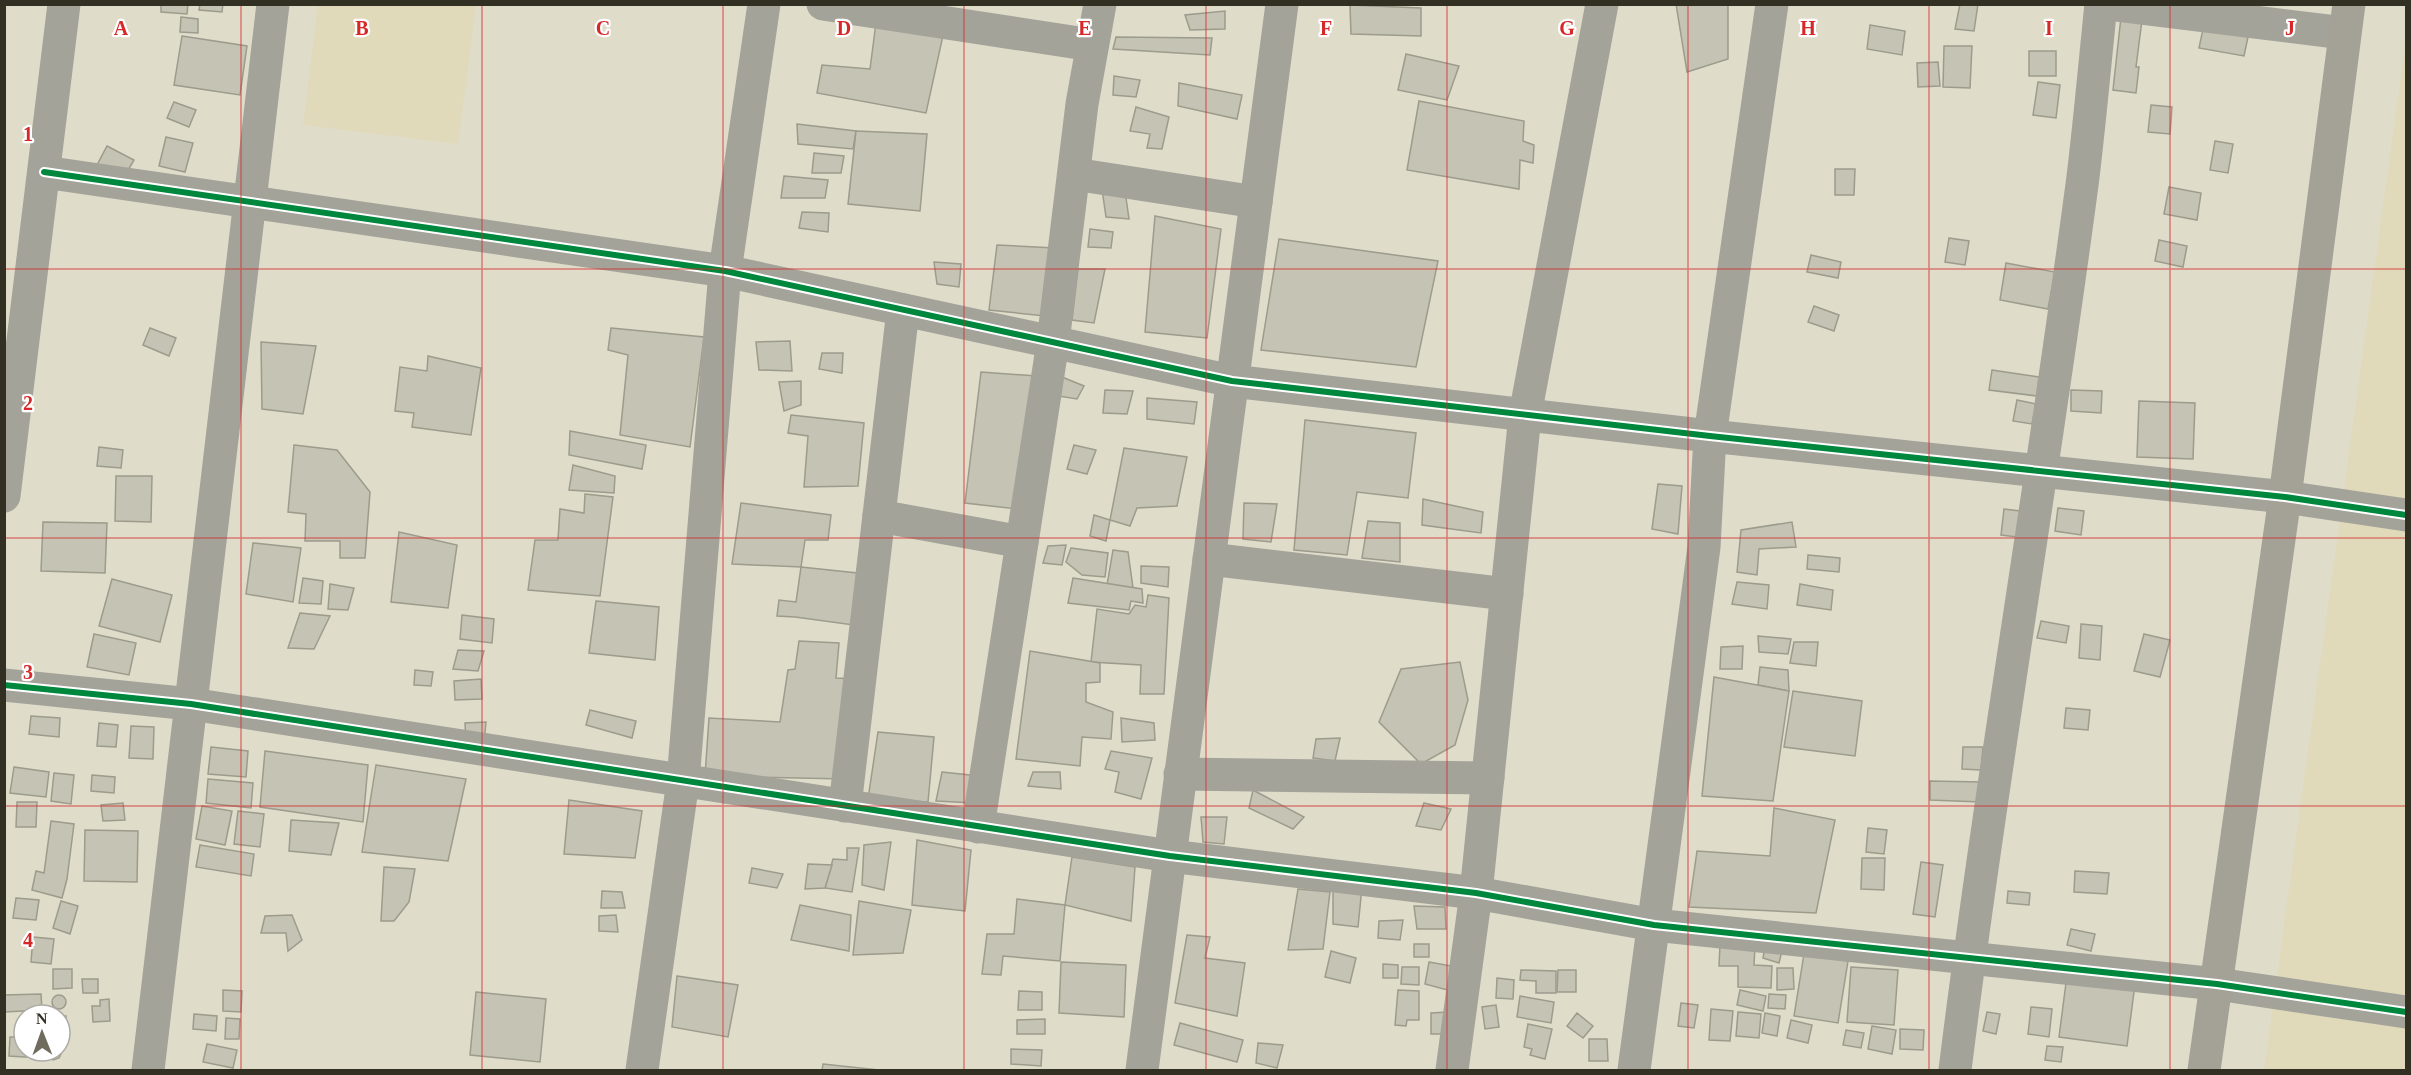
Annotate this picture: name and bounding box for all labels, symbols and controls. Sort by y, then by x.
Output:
text: A [114,17,129,39]
text: B [355,17,369,39]
text: C [596,17,610,39]
text: D [837,17,851,39]
text: E [1078,17,1092,39]
text: F [1320,17,1332,39]
text: G [1559,17,1575,39]
text: H [1800,17,1816,39]
text: I [2045,17,2053,39]
text: J [2285,17,2295,39]
text: 1 [23,123,33,145]
text: 2 [23,392,33,414]
text: 3 [23,661,33,683]
text: 4 [23,929,33,951]
north arrow [12,1003,72,1063]
text: N [36,1010,48,1027]

